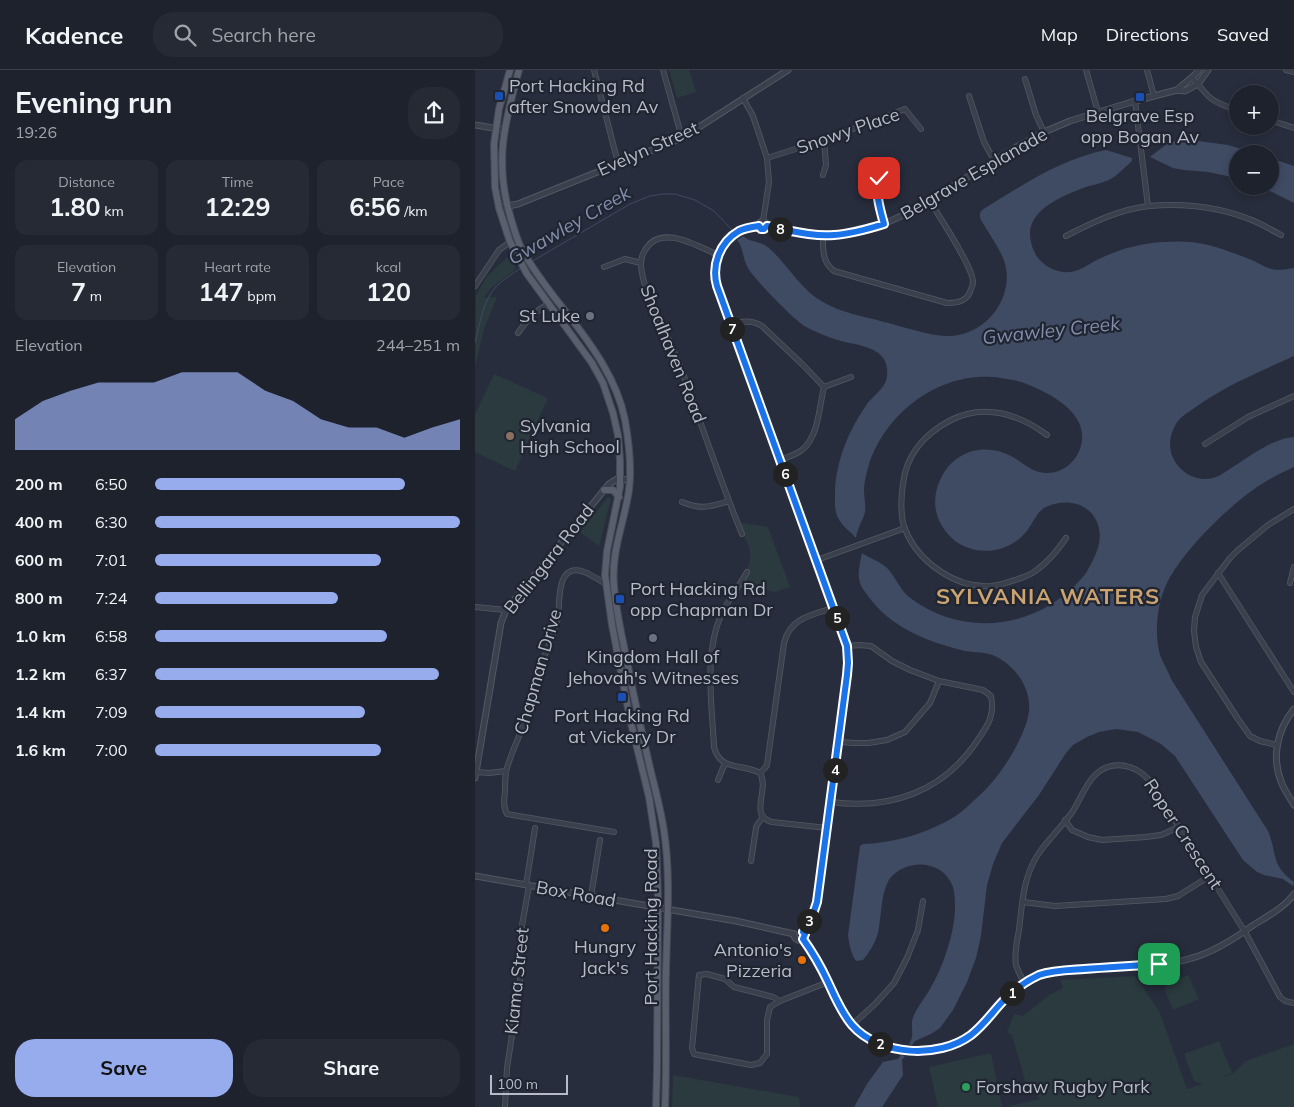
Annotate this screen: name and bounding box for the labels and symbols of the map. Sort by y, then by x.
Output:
place label: Port Hacking Rd after Snowden Av [509,74,659,118]
marker: Port Hacking Rd after Snowden Av [493,90,505,102]
marker: Belgrave Esp opp Bogan Av [1134,91,1146,103]
street label: Snowy Place [793,102,902,159]
place label: Belgrave Esp opp Bogan Av [1081,104,1200,148]
street label: Evelyn Street [594,116,702,181]
street label: Belgrave Esplanade [896,122,1051,225]
pin [858,157,900,199]
water label: Gwawley Creek [503,179,636,270]
pin: 8 [767,216,793,242]
street label: Shoalhaven Road [635,281,712,426]
place label: St Luke [519,304,580,327]
marker: St Luke [584,310,596,322]
water label: Gwawley Creek [981,311,1122,349]
pin: 7 [719,316,745,342]
place label: Sylvania High School [520,414,620,458]
marker: Sylvania High School [504,430,516,442]
pin: 6 [773,462,797,486]
street label: Bellingara Road [499,499,599,618]
place label: Port Hacking Rd opp Chapman Dr [630,577,773,621]
district label: SYLVANIA WATERS [936,582,1160,610]
marker: Port Hacking Rd opp Chapman Dr [614,593,626,605]
street label: Chapman Drive [509,606,566,737]
pin: 5 [825,606,849,630]
marker: Kingdom Hall of Jehovah's Witnesses [647,632,659,644]
place label: Kingdom Hall of Jehovah's Witnesses [567,645,739,689]
marker: Port Hacking Rd at Vickery Dr [616,691,628,703]
place label: Port Hacking Rd at Vickery Dr [554,704,690,748]
pin: 4 [823,758,847,782]
street label: Roper Crescent [1139,774,1228,893]
street label: Port Hacking Road [639,849,662,1005]
street label: Box Road [534,875,618,912]
pin: 3 [797,908,821,934]
marker: Hungry Jack's [599,922,611,934]
street label: Kiama Street [499,926,534,1036]
place label: Hungry Jack's [574,935,637,979]
place label: Antonio's Pizzeria [714,938,792,982]
pin [1138,943,1180,985]
marker: Antonio's Pizzeria [796,954,808,966]
pin: 1 [999,980,1025,1006]
pin: 2 [867,1032,893,1056]
scale bar [490,1072,567,1095]
place label: Forshaw Rugby Park [976,1075,1150,1098]
marker: Forshaw Rugby Park [960,1081,972,1093]

